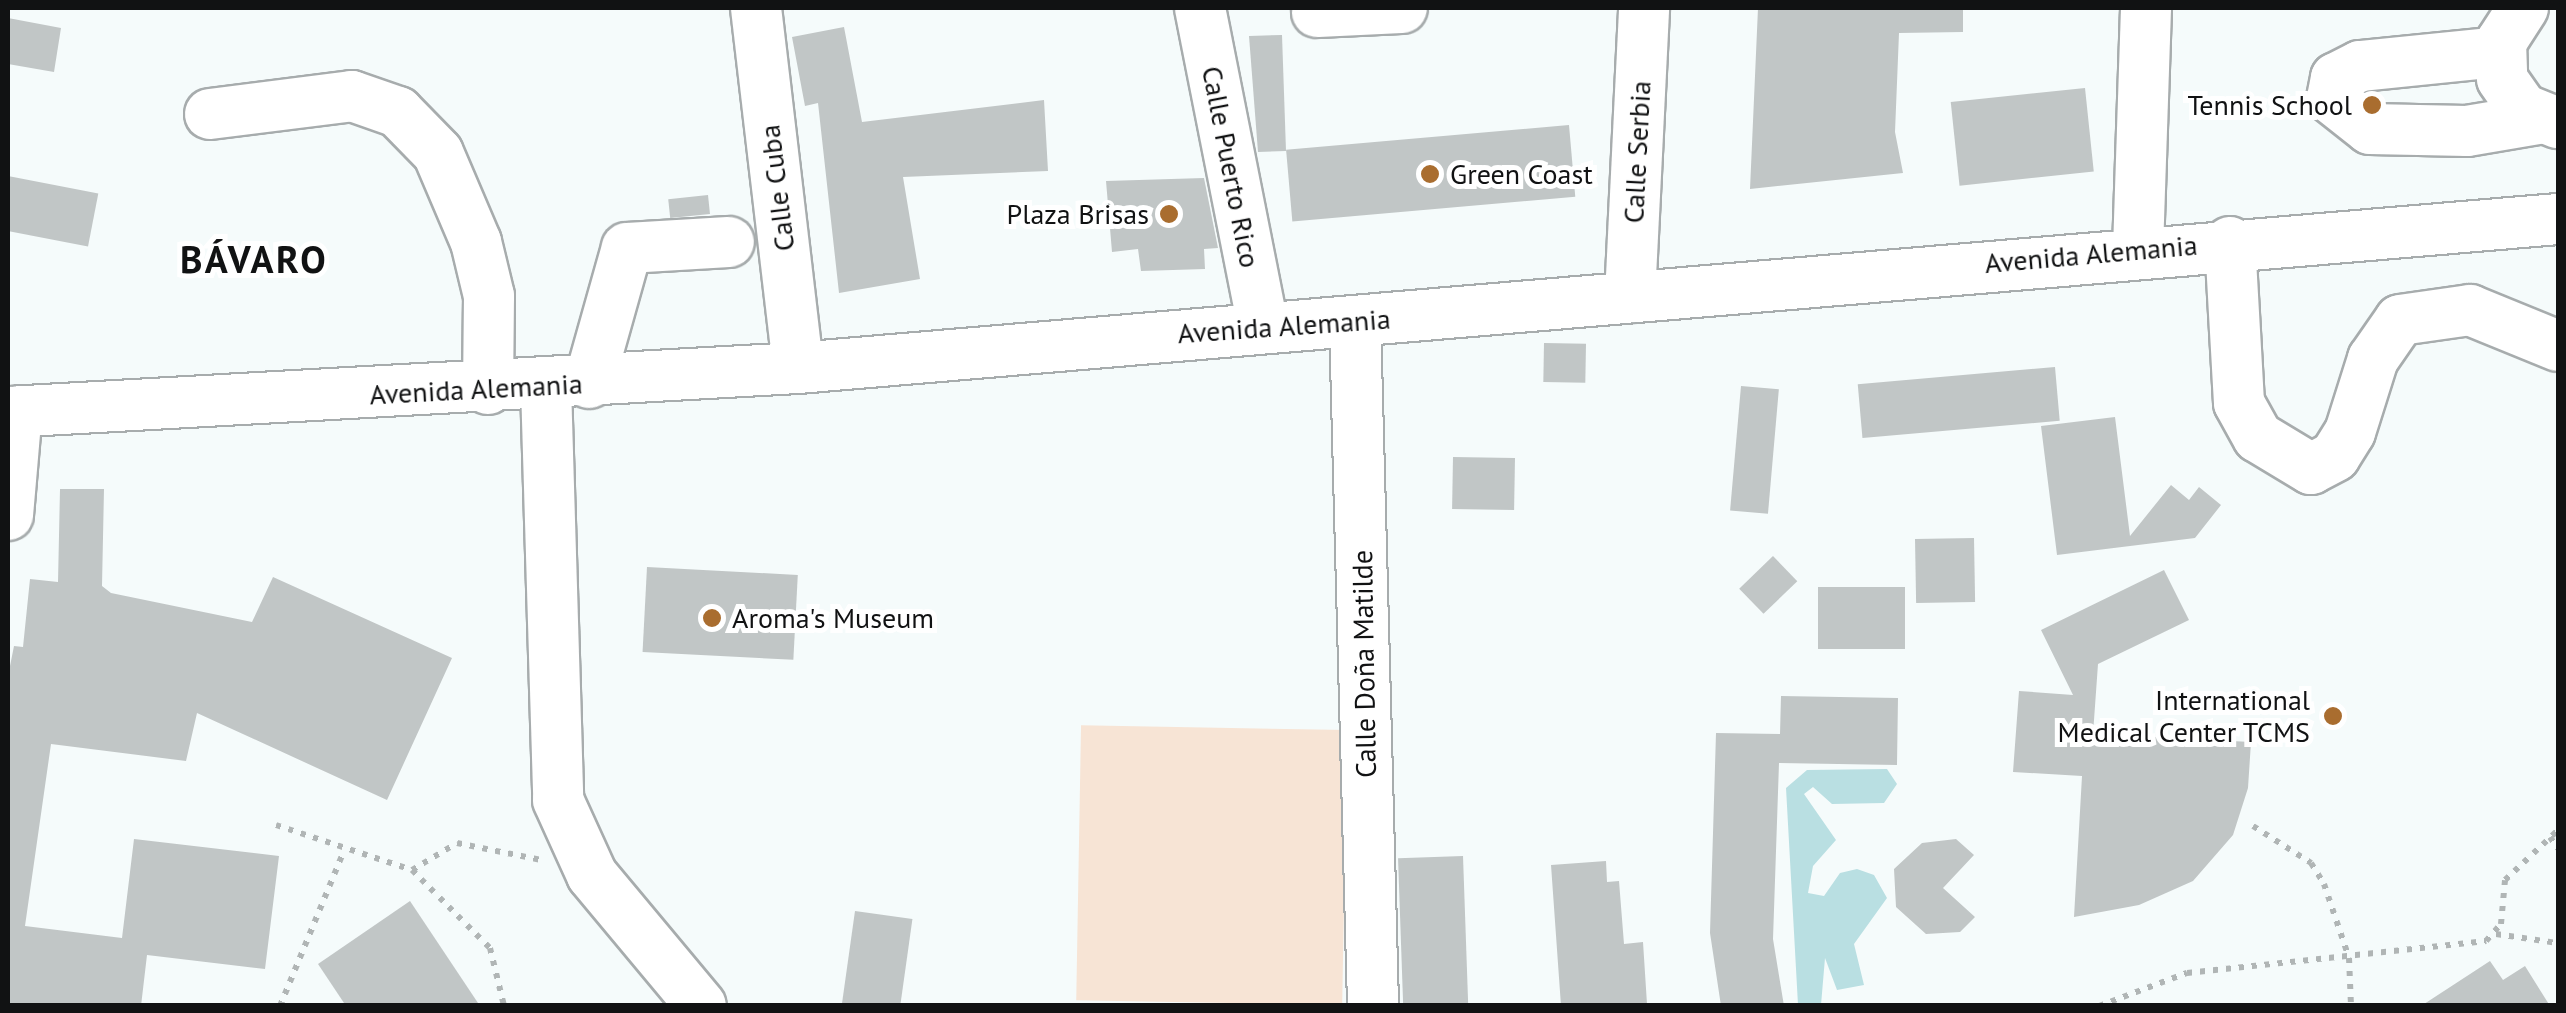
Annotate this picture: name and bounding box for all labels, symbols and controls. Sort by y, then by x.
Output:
street label: Calle Puerto Rico [1195,63,1267,271]
street label: Calle Serbia [1616,80,1658,224]
place label: Tennis School [2187,88,2352,122]
marker: Tennis School [2361,94,2383,116]
street label: Calle Cuba [753,123,801,253]
place label: Green Coast [1450,157,1593,191]
marker: Green Coast [1419,163,1441,185]
place label: Plaza Brisas [1007,197,1149,231]
marker: Plaza Brisas [1158,203,1180,225]
street label: Avenida Alemania [1983,228,2199,280]
district label: BÁVARO [180,236,328,282]
street label: Avenida Alemania [1176,302,1392,350]
street label: Avenida Alemania [368,367,584,411]
street label: Calle Doña Matilde [1345,550,1383,778]
place label: Aroma's Museum [732,601,934,635]
marker: Aroma's Museum [701,607,723,629]
place label: International Medical Center TCMS [2057,683,2310,749]
marker: International Medical Center TCMS [2320,703,2346,729]

